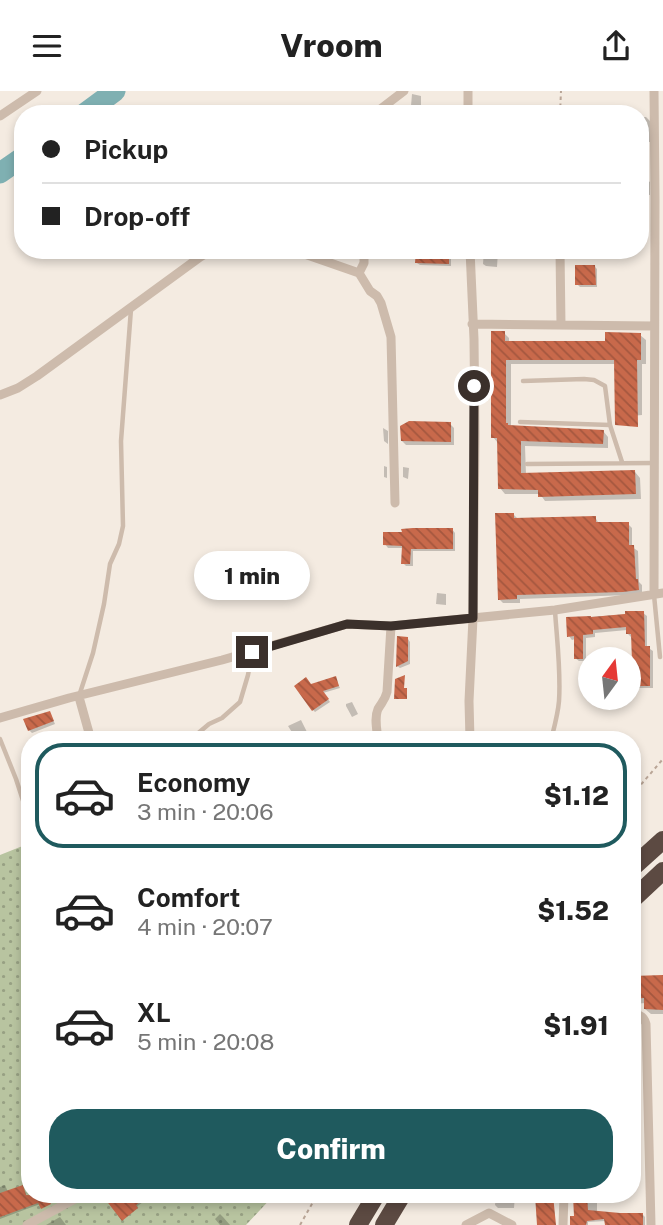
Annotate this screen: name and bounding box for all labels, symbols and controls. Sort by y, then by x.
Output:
icon: menu [28,27,66,65]
text: Vroom [280,27,383,64]
icon: share [597,27,635,65]
text: Pickup [84,134,168,165]
text: Drop-off [84,201,190,232]
route start [458,370,490,402]
callout: 1 min [194,551,310,599]
text: 1 min [224,562,280,589]
route end [236,636,268,668]
north arrow [578,647,640,711]
map controls [578,647,641,710]
icon: car [53,764,116,827]
text: Economy [137,767,250,798]
text: $1.12 [544,780,609,811]
text: 3 min · 20:06 [137,798,274,825]
icon: car [53,879,116,942]
text: Comfort [137,882,240,913]
text: $1.52 [537,895,609,926]
text: 4 min · 20:07 [137,913,273,940]
icon: car [53,994,116,1057]
text: XL [137,997,171,1028]
text: $1.91 [543,1010,609,1041]
text: 5 min · 20:08 [137,1028,274,1055]
button: Confirm [49,1109,613,1189]

